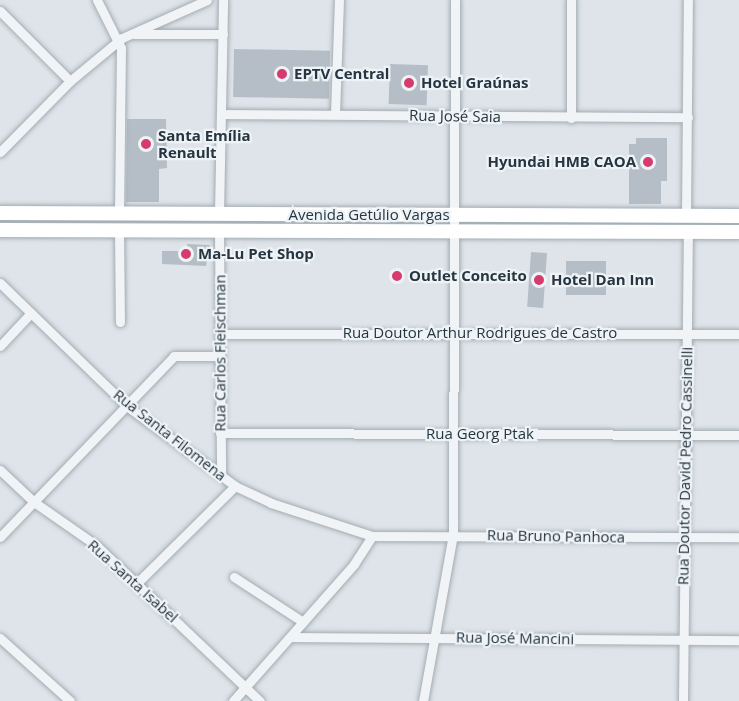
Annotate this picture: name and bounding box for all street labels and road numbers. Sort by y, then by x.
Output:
street label: Rua José Saia [409,106,501,126]
street label: Avenida Getúlio Vargas [288,206,450,224]
street label: Rua Carlos Fleischman [211,274,229,432]
street label: Rua Doutor Arthur Rodrigues de Castro [343,324,617,342]
street label: Rua Doutor David Pedro Cassinelli [674,347,696,585]
street label: Rua Santa Filomena [110,385,230,485]
street label: Rua Georg Ptak [426,425,534,443]
street label: Rua Bruno Panhoca [487,526,625,546]
street label: Rua Santa Isabel [84,536,182,626]
street label: Rua José Mancini [456,628,574,648]

